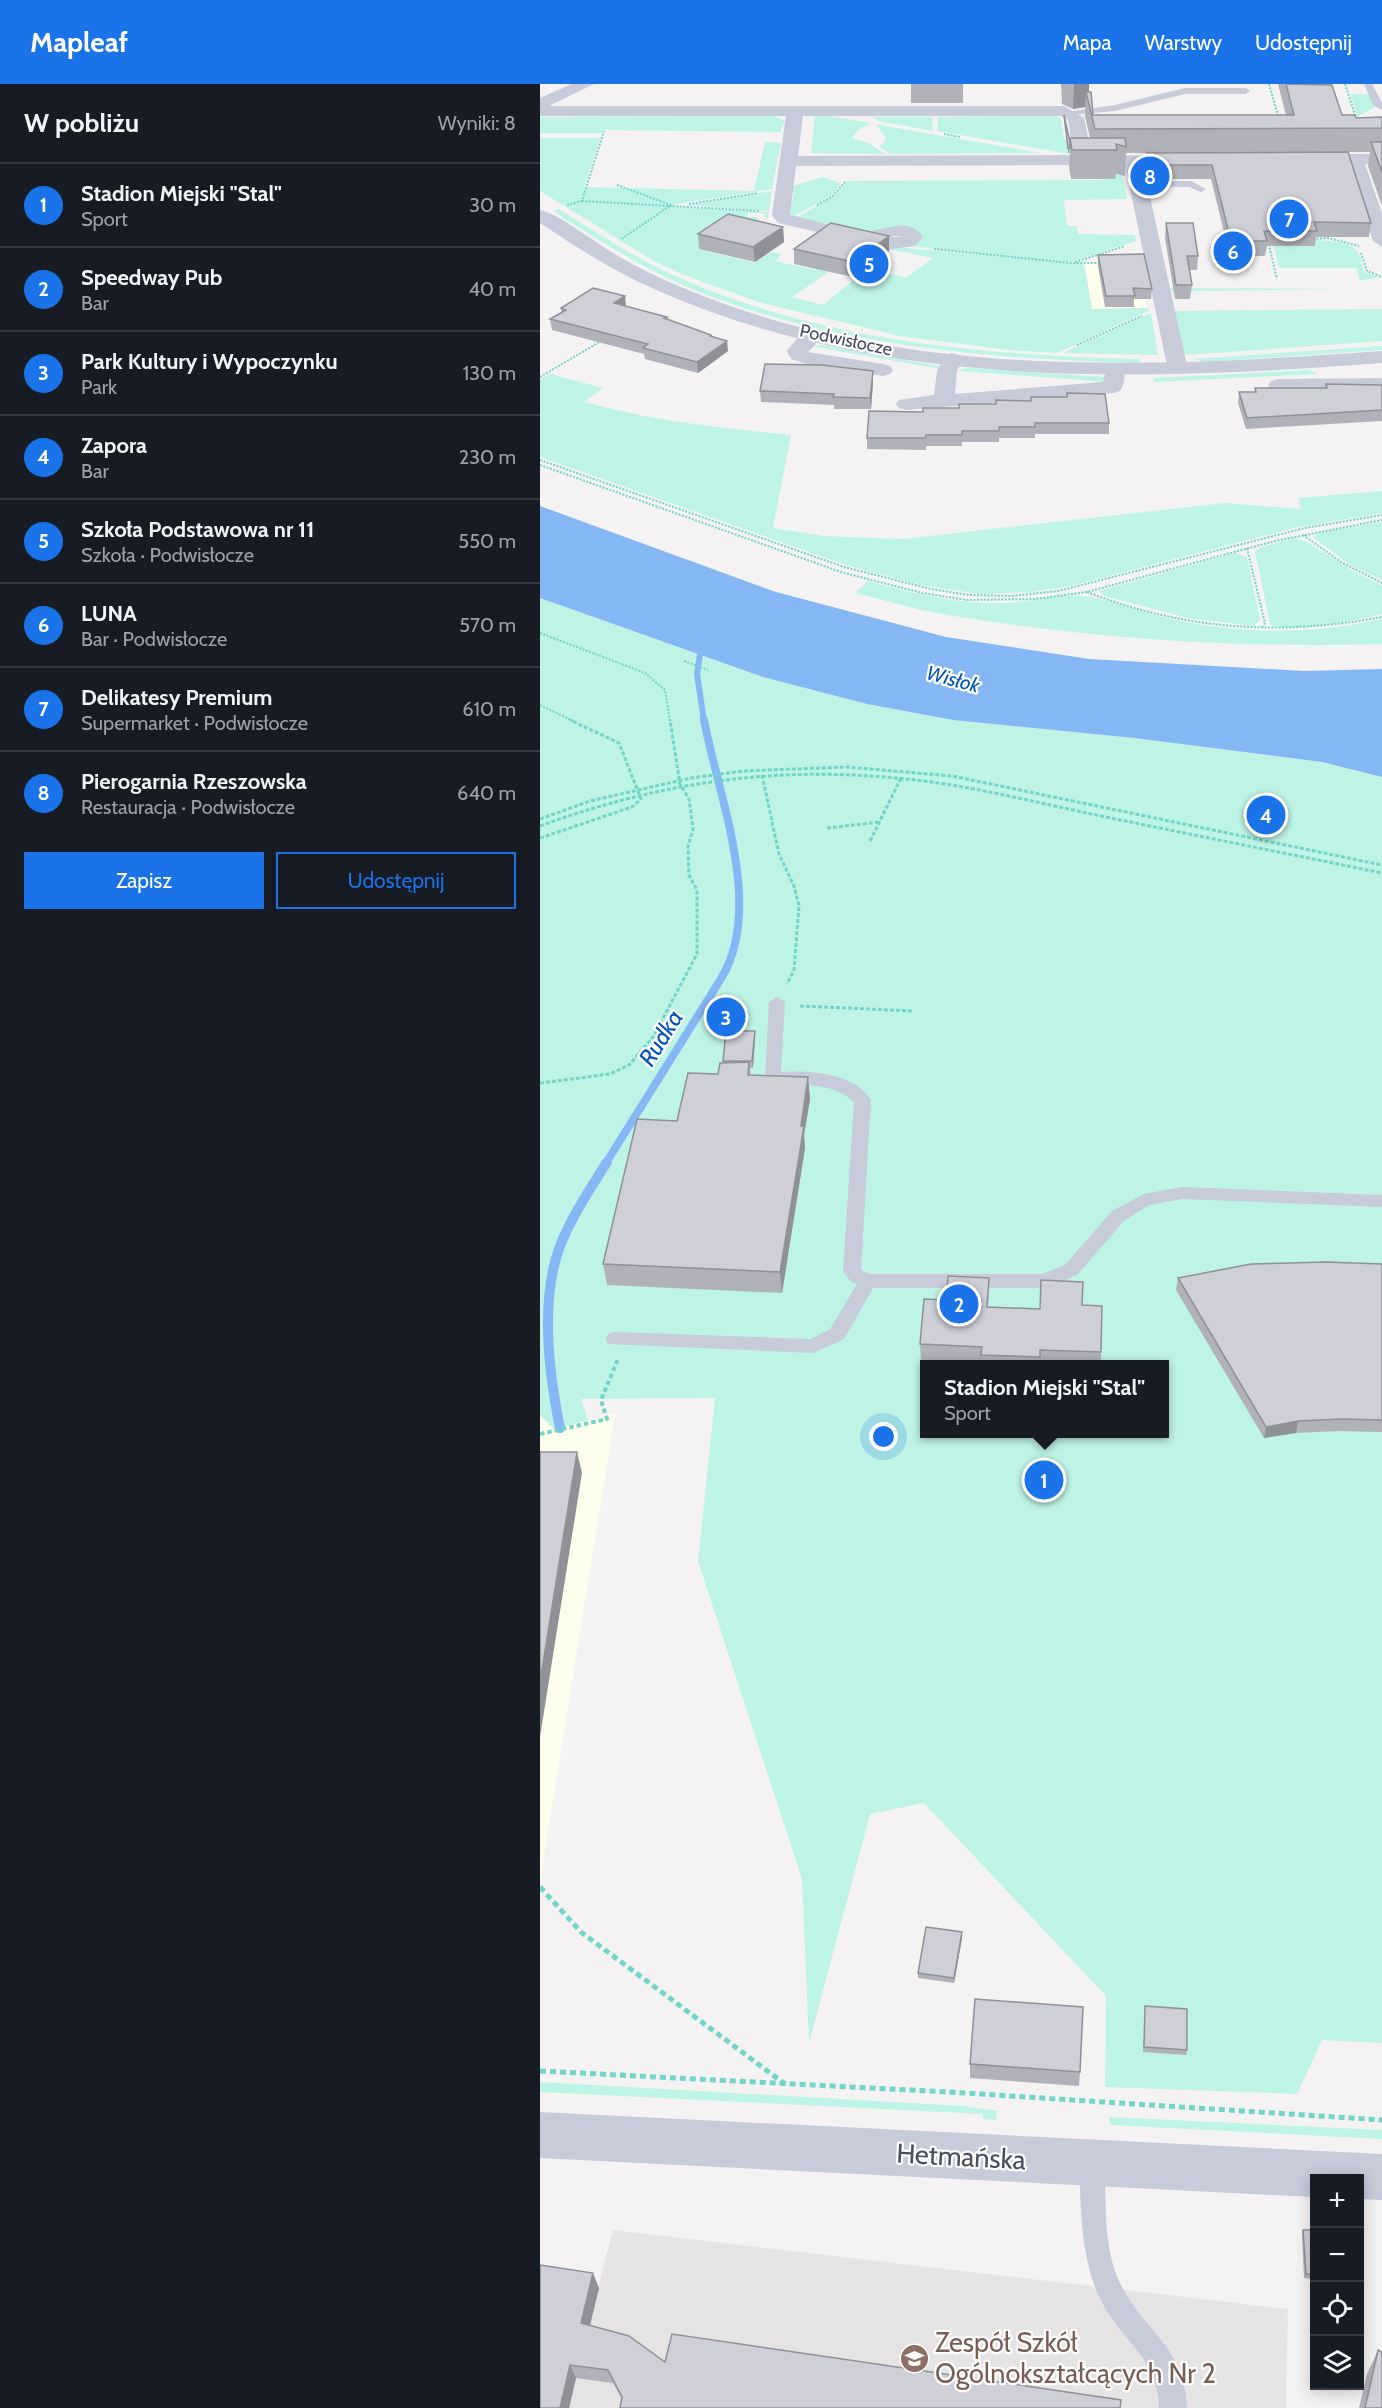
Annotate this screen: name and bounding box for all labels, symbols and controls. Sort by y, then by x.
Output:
text: Mapleaf [30,25,128,59]
text: Mapa [1063,30,1112,55]
text: Warstwy [1145,30,1222,55]
text: Udostępnij [1255,30,1352,55]
text: W pobliżu [24,107,139,139]
text: Wyniki: 8 [438,111,516,135]
pin: 8 [1130,154,1170,199]
text: Stadion Miejski "Stal" [81,180,282,207]
text: 1 [40,193,47,217]
text: 30 m [469,193,516,217]
pin: 7 [1270,196,1308,242]
text: Sport [81,207,128,231]
pin: 6 [1214,228,1252,274]
pin: 5 [850,242,888,286]
text: Speedway Pub [81,264,222,291]
text: 2 [38,277,49,301]
text: 40 m [468,277,516,301]
text: Bar [81,291,109,315]
street label: Podwisłocze [798,319,894,361]
text: Park Kultury i Wypoczynku [81,348,338,375]
text: 3 [38,361,49,385]
text: 130 m [463,361,516,385]
text: Park [81,375,117,399]
text: Zapora [81,432,147,459]
text: 4 [37,445,50,469]
text: 230 m [459,445,516,469]
text: Bar [81,459,109,483]
text: Szkoła Podstawowa nr 11 [81,516,314,543]
text: 5 [38,529,49,553]
text: 550 m [458,529,516,553]
text: Szkoła · Podwisłocze [81,543,254,567]
text: LUNA [81,600,137,627]
text: 6 [38,613,49,637]
text: 570 m [459,613,516,637]
text: Bar · Podwisłocze [81,627,227,651]
water label: Wisłok [924,660,984,698]
text: Delikatesy Premium [81,684,272,711]
text: 7 [38,697,49,721]
text: 610 m [462,697,516,721]
text: Supermarket · Podwisłocze [81,711,308,735]
text: Pierogarnia Rzeszowska [81,768,307,795]
text: 8 [37,781,50,805]
text: 640 m [457,781,516,805]
pin: 4 [1246,792,1286,838]
text: Restauracja · Podwisłocze [81,795,295,819]
button: Zapisz [24,852,264,909]
button: Udostępnij [276,852,516,909]
pin: 3 [706,994,746,1040]
water label: Rudka [632,1004,689,1071]
pin: 2 [940,1282,978,1326]
popup [920,1360,1169,1438]
text: Stadion Miejski "Stal" [944,1374,1145,1401]
text: Sport [944,1401,991,1425]
your location [869,1422,898,1451]
pin: 1 [1024,1458,1064,1502]
street label: Hetmańska [896,2137,1027,2176]
map controls [1310,2174,1364,2390]
button: + [1310,2174,1364,2228]
button: − [1310,2228,1364,2282]
button: locate [1310,2282,1364,2336]
place label: Zespół Szkół Ogólnokształcących Nr 2 [935,2326,1216,2390]
button: layers [1310,2336,1364,2390]
school or university icon: Zespół Szkół Ogólnokształcących Nr 2 [898,2343,930,2375]

